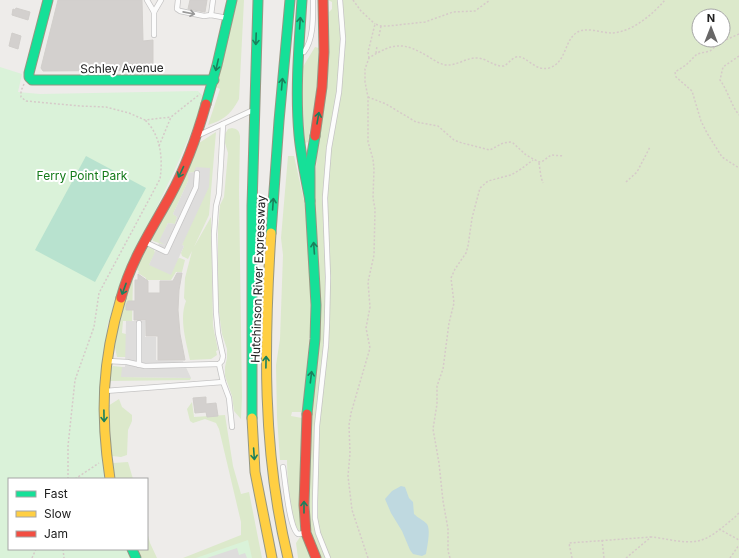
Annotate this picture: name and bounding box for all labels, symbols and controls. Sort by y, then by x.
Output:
north arrow [691,8,731,48]
one-way arrow [182,10,195,18]
text: N [707,11,715,25]
one-way arrow [297,17,304,30]
one-way arrow [252,32,260,45]
one-way arrow [213,59,221,72]
street label: Schley Avenue [80,60,164,76]
one-way arrow [279,78,286,91]
one-way arrow [314,112,322,125]
one-way arrow [177,166,184,178]
park label: Ferry Point Park [37,168,128,183]
street label: Hutchinson River Expressway [248,195,268,363]
one-way arrow [269,198,276,211]
one-way arrow [310,242,317,255]
one-way arrow [119,282,127,294]
one-way arrow [262,356,270,369]
one-way arrow [307,371,314,384]
one-way arrow [100,409,108,422]
one-way arrow [250,447,257,460]
legend [8,478,148,550]
text: Fast [44,486,68,501]
one-way arrow [300,501,308,514]
text: Slow [44,506,72,521]
text: Jam [44,526,68,541]

